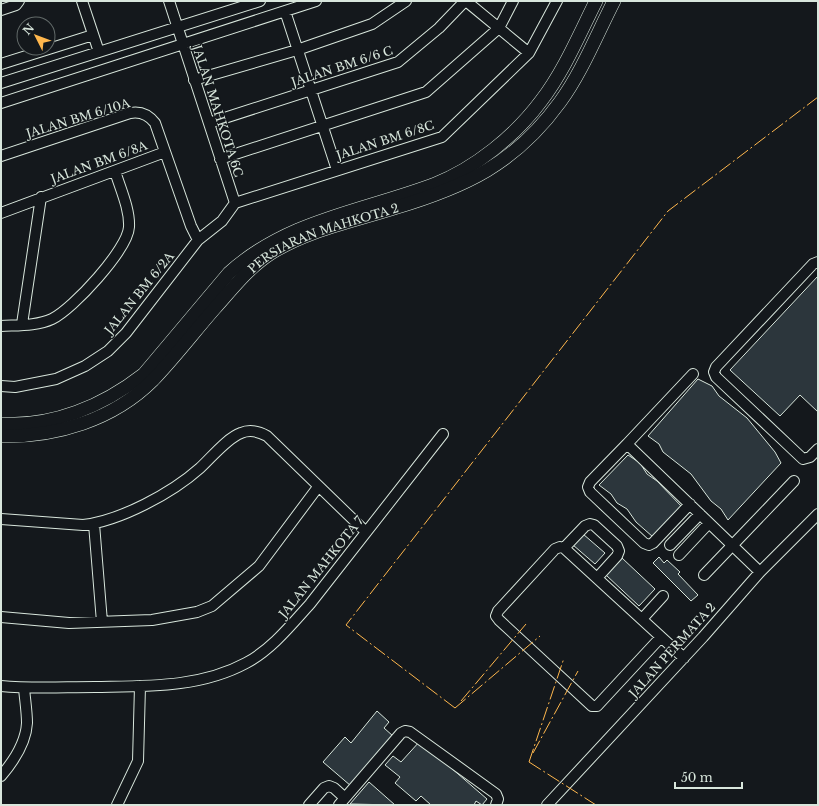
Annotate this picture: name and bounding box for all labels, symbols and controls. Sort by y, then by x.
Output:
north arrow [16,16,56,56]
text: N [20,20,38,38]
street label: JALAN MAHKOTA 6C [189,41,246,179]
street label: JALAN BM 6/6 C [287,43,395,90]
street label: JALAN BM 6/10A [22,95,133,142]
street label: JALAN BM 6/8C [332,117,436,163]
street label: JALAN BM 6/8A [47,137,150,187]
street label: PERSIARAN MAHKOTA 2 [244,200,400,276]
street label: JALAN BM 6/2A [100,248,177,339]
street label: JALAN MAHKOTA 7 [274,512,367,622]
street label: JALAN PERMATA 2 [624,600,719,702]
scale bar [675,764,742,790]
text: 50 m [681,770,713,785]

